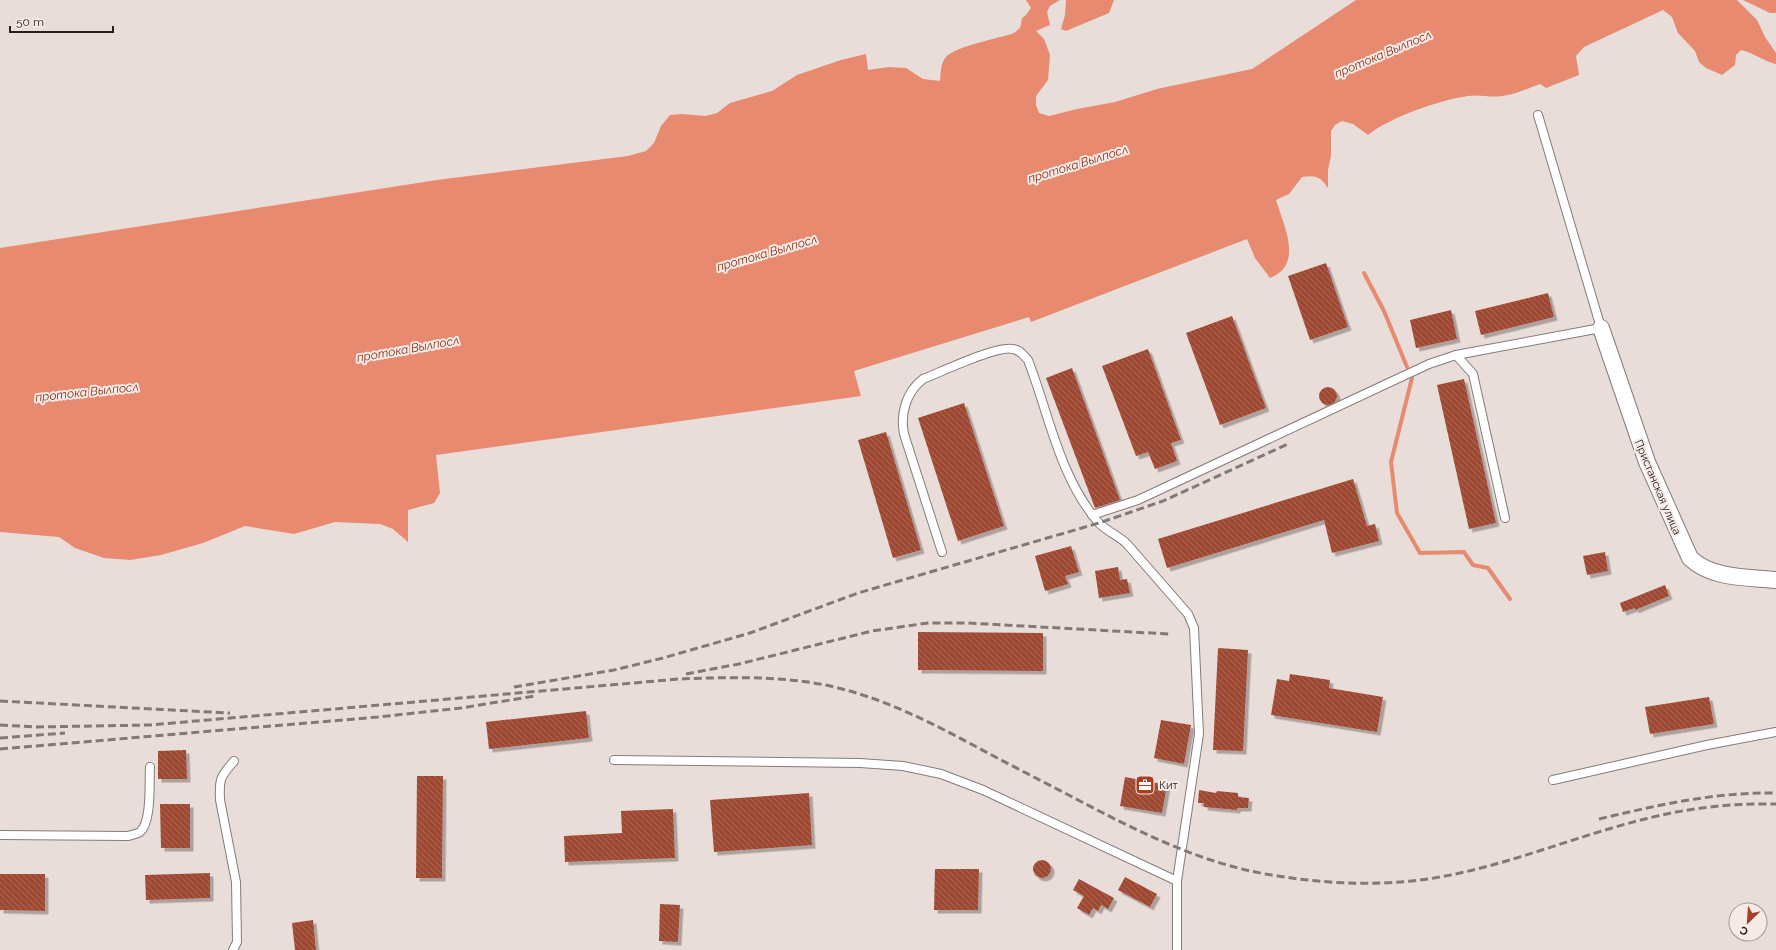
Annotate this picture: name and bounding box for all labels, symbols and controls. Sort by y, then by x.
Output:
scale bar [10,8,113,34]
text: 50 m [16,15,44,29]
water label: протока Вылпосл [1333,27,1433,81]
water label: протока Вылпосл [1026,142,1130,186]
water label: протока Вылпосл [715,232,819,274]
water label: протока Вылпосл [356,333,460,365]
water label: протока Вылпосл [35,380,139,404]
street label: Пристанская улица [1632,438,1683,537]
office icon: Кит [1134,774,1156,796]
place label: Кит [1159,779,1179,792]
north arrow [1728,902,1768,942]
text: С [1737,923,1750,938]

